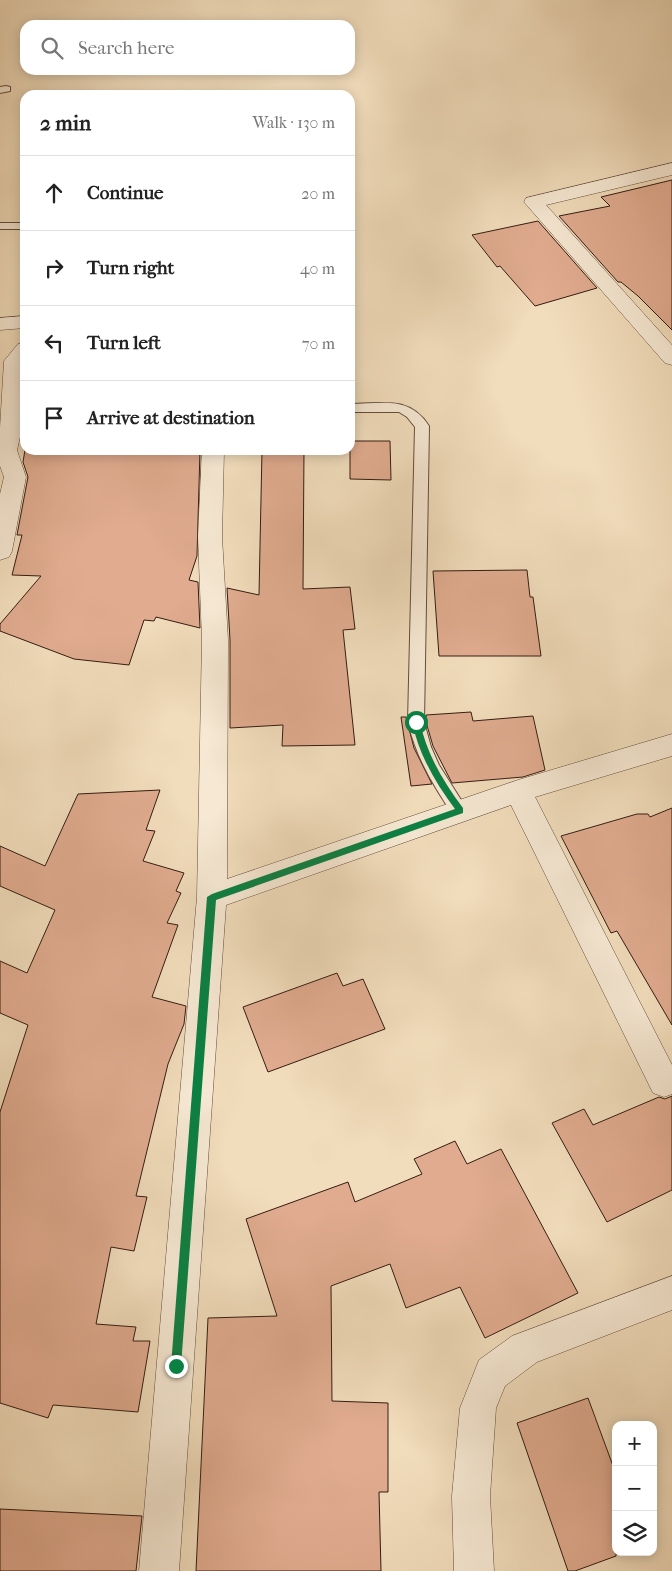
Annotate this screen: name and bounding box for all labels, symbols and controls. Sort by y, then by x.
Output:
search box [20,20,355,75]
icon: search [38,34,66,62]
text: Search here [78,37,174,59]
text: 2 min [40,111,91,135]
text: Walk · 130 m [252,113,335,132]
icon: ahead [40,179,68,207]
text: Continue [87,182,163,204]
text: 20 m [301,184,335,203]
icon: right [40,254,68,282]
text: Turn right [87,257,174,279]
text: 40 m [300,259,335,278]
icon: left [40,329,68,357]
text: Turn left [87,332,161,354]
text: 70 m [302,334,335,353]
icon: arrive [40,404,68,432]
text: Arrive at destination [87,407,255,429]
route start [405,711,428,734]
route end [165,1355,188,1378]
map controls [612,1421,657,1556]
button: + [612,1421,657,1466]
button: − [612,1466,657,1511]
button: layers [612,1511,657,1556]

